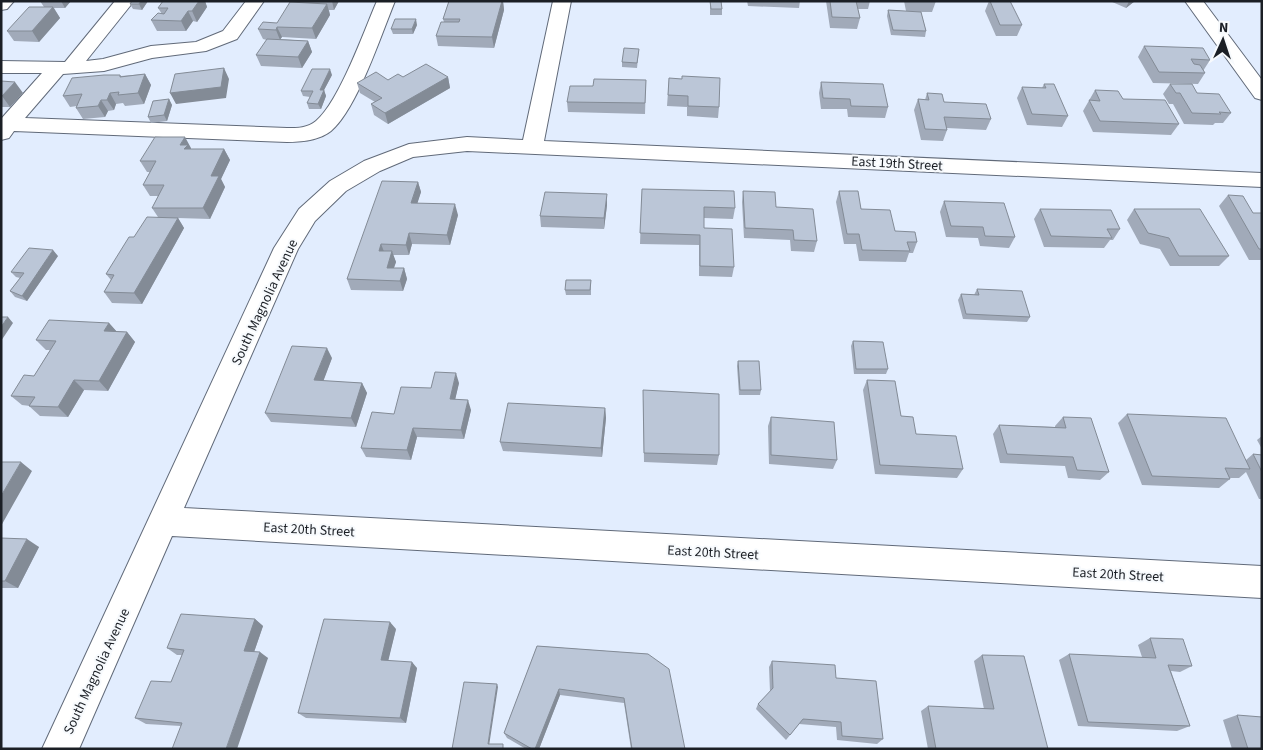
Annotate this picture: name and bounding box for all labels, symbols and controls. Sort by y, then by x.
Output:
north arrow [1198,15,1248,65]
text: N [1218,18,1229,38]
street label: East 19th Street [851,152,944,176]
street label: South Magnolia Avenue [227,236,303,369]
street label: East 20th Street [263,518,356,542]
street label: East 20th Street [667,541,760,565]
street label: East 20th Street [1072,563,1165,587]
street label: South Magnolia Avenue [59,605,135,738]

